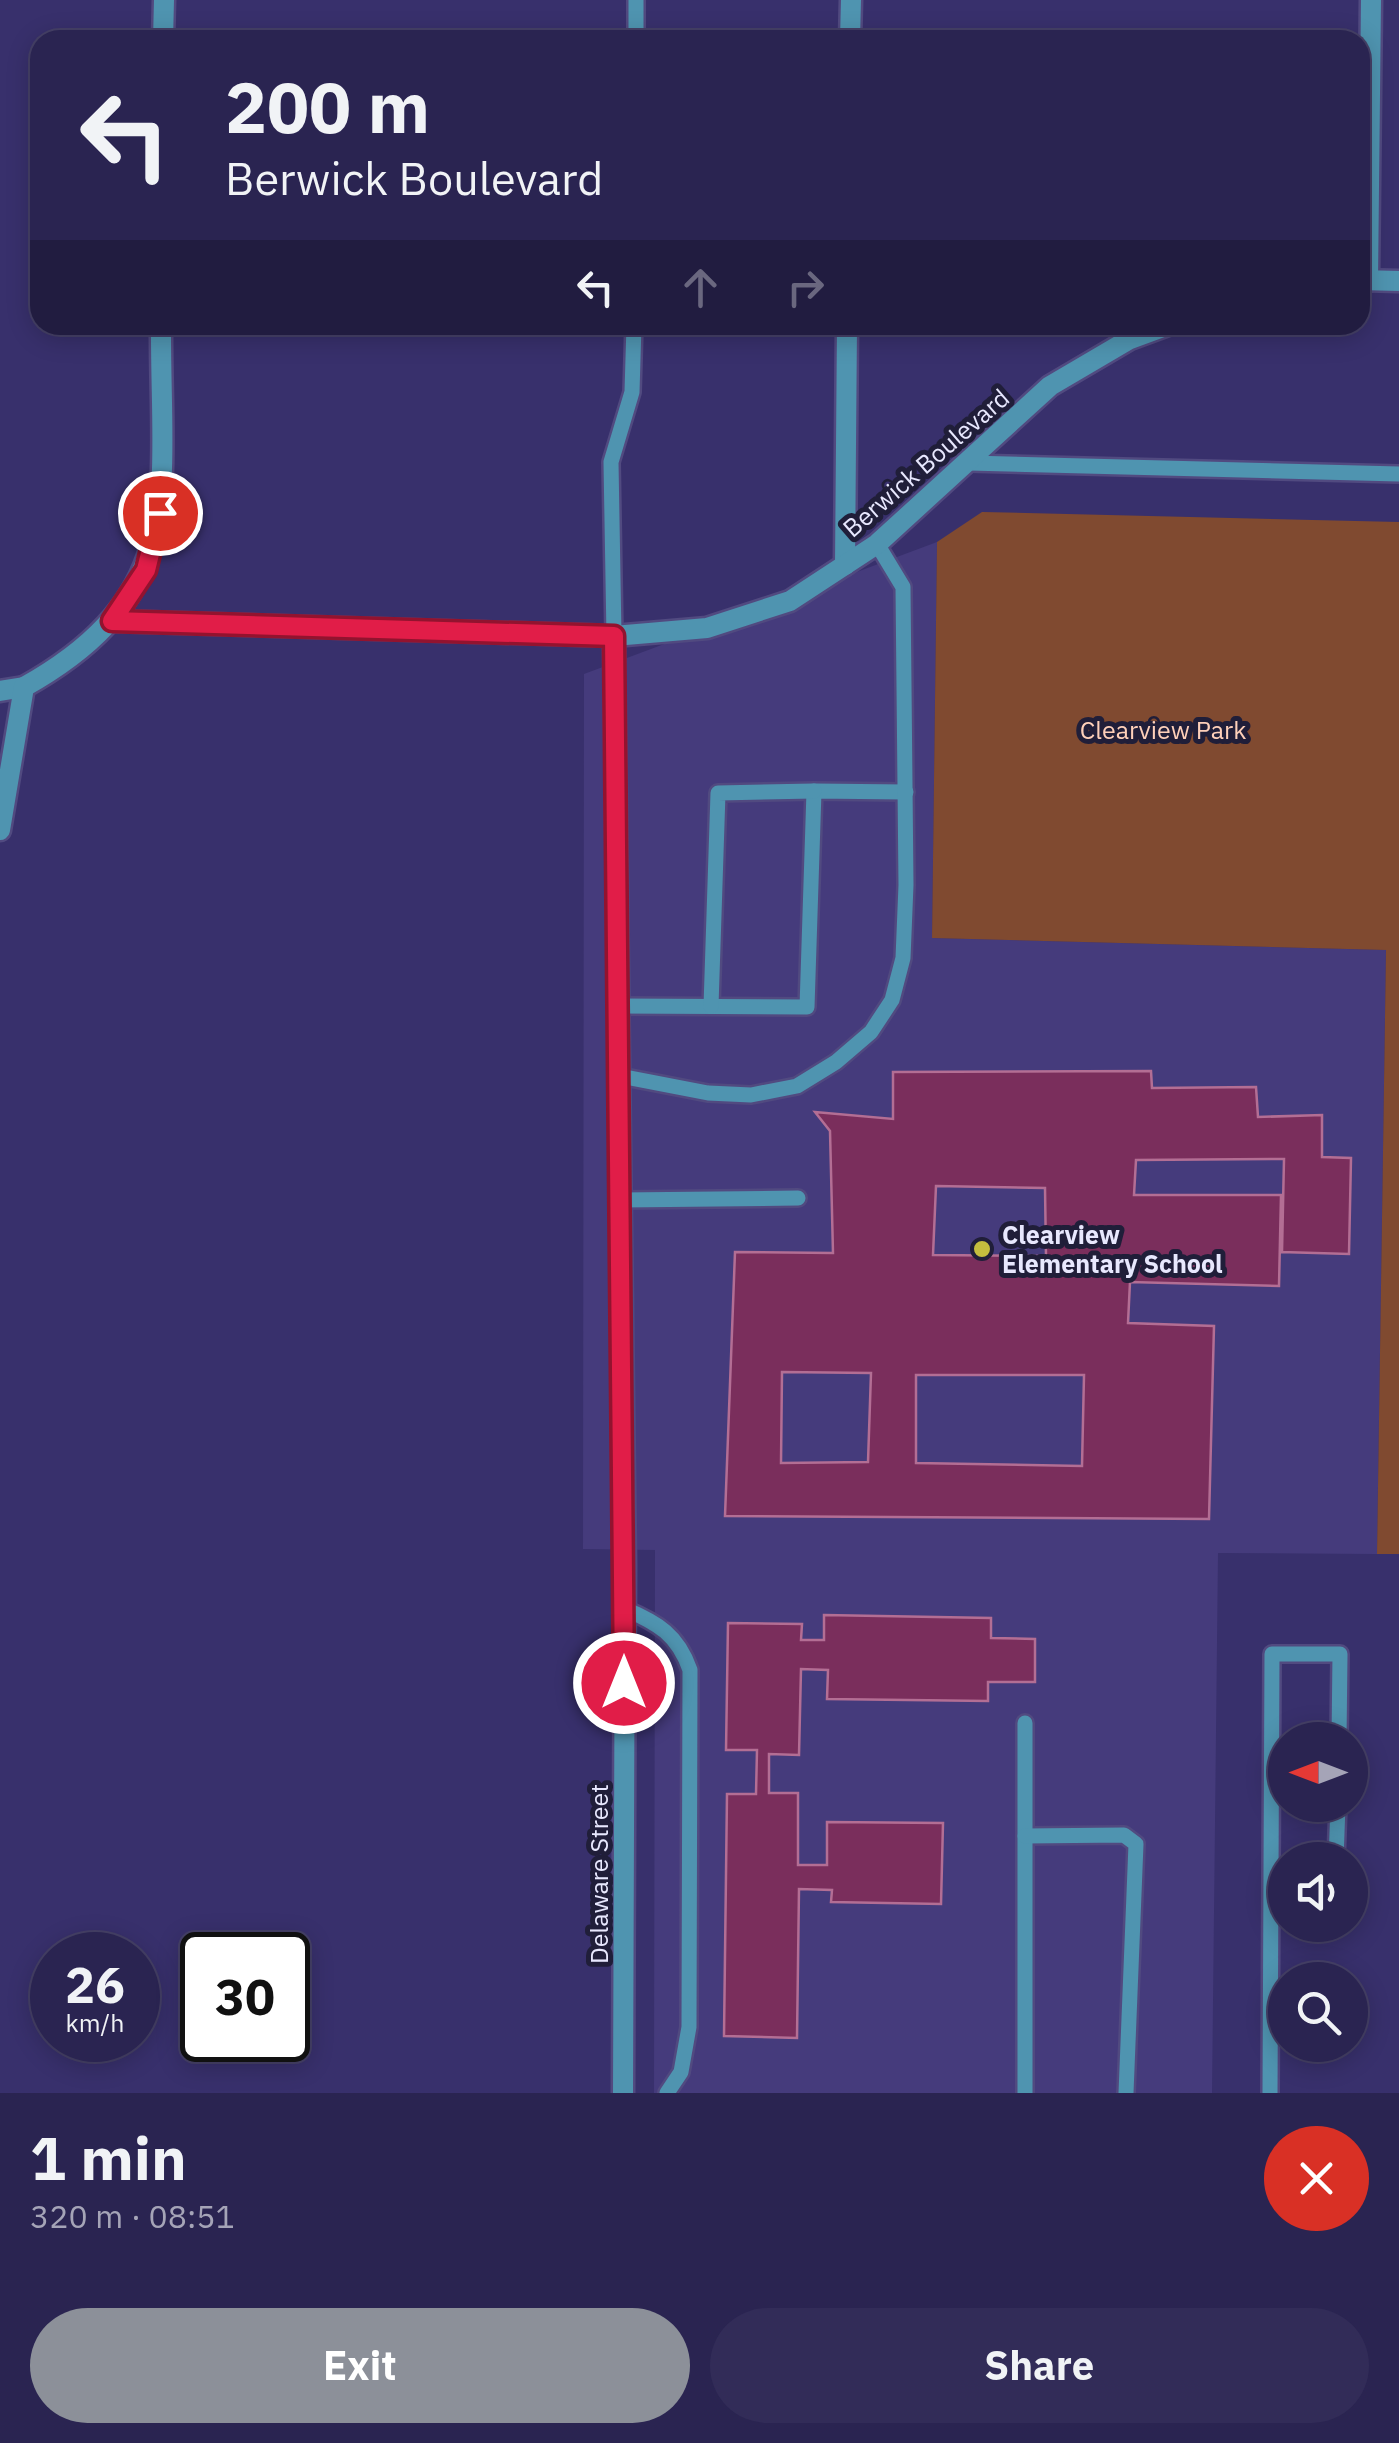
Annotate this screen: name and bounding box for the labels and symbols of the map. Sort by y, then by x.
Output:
street label: Berwick Boulevard [836,381,1016,544]
pin [118,471,203,556]
park label: Clearview Park [1080,713,1246,746]
place label: Clearview Elementary School [1002,1218,1223,1280]
marker: Clearview Elementary School [971,1238,993,1260]
position arrow [572,1631,676,1735]
north arrow [1268,1722,1368,1822]
street label: Delaware Street [582,1784,615,1964]
speed limit sign: 30 [180,1932,310,2062]

